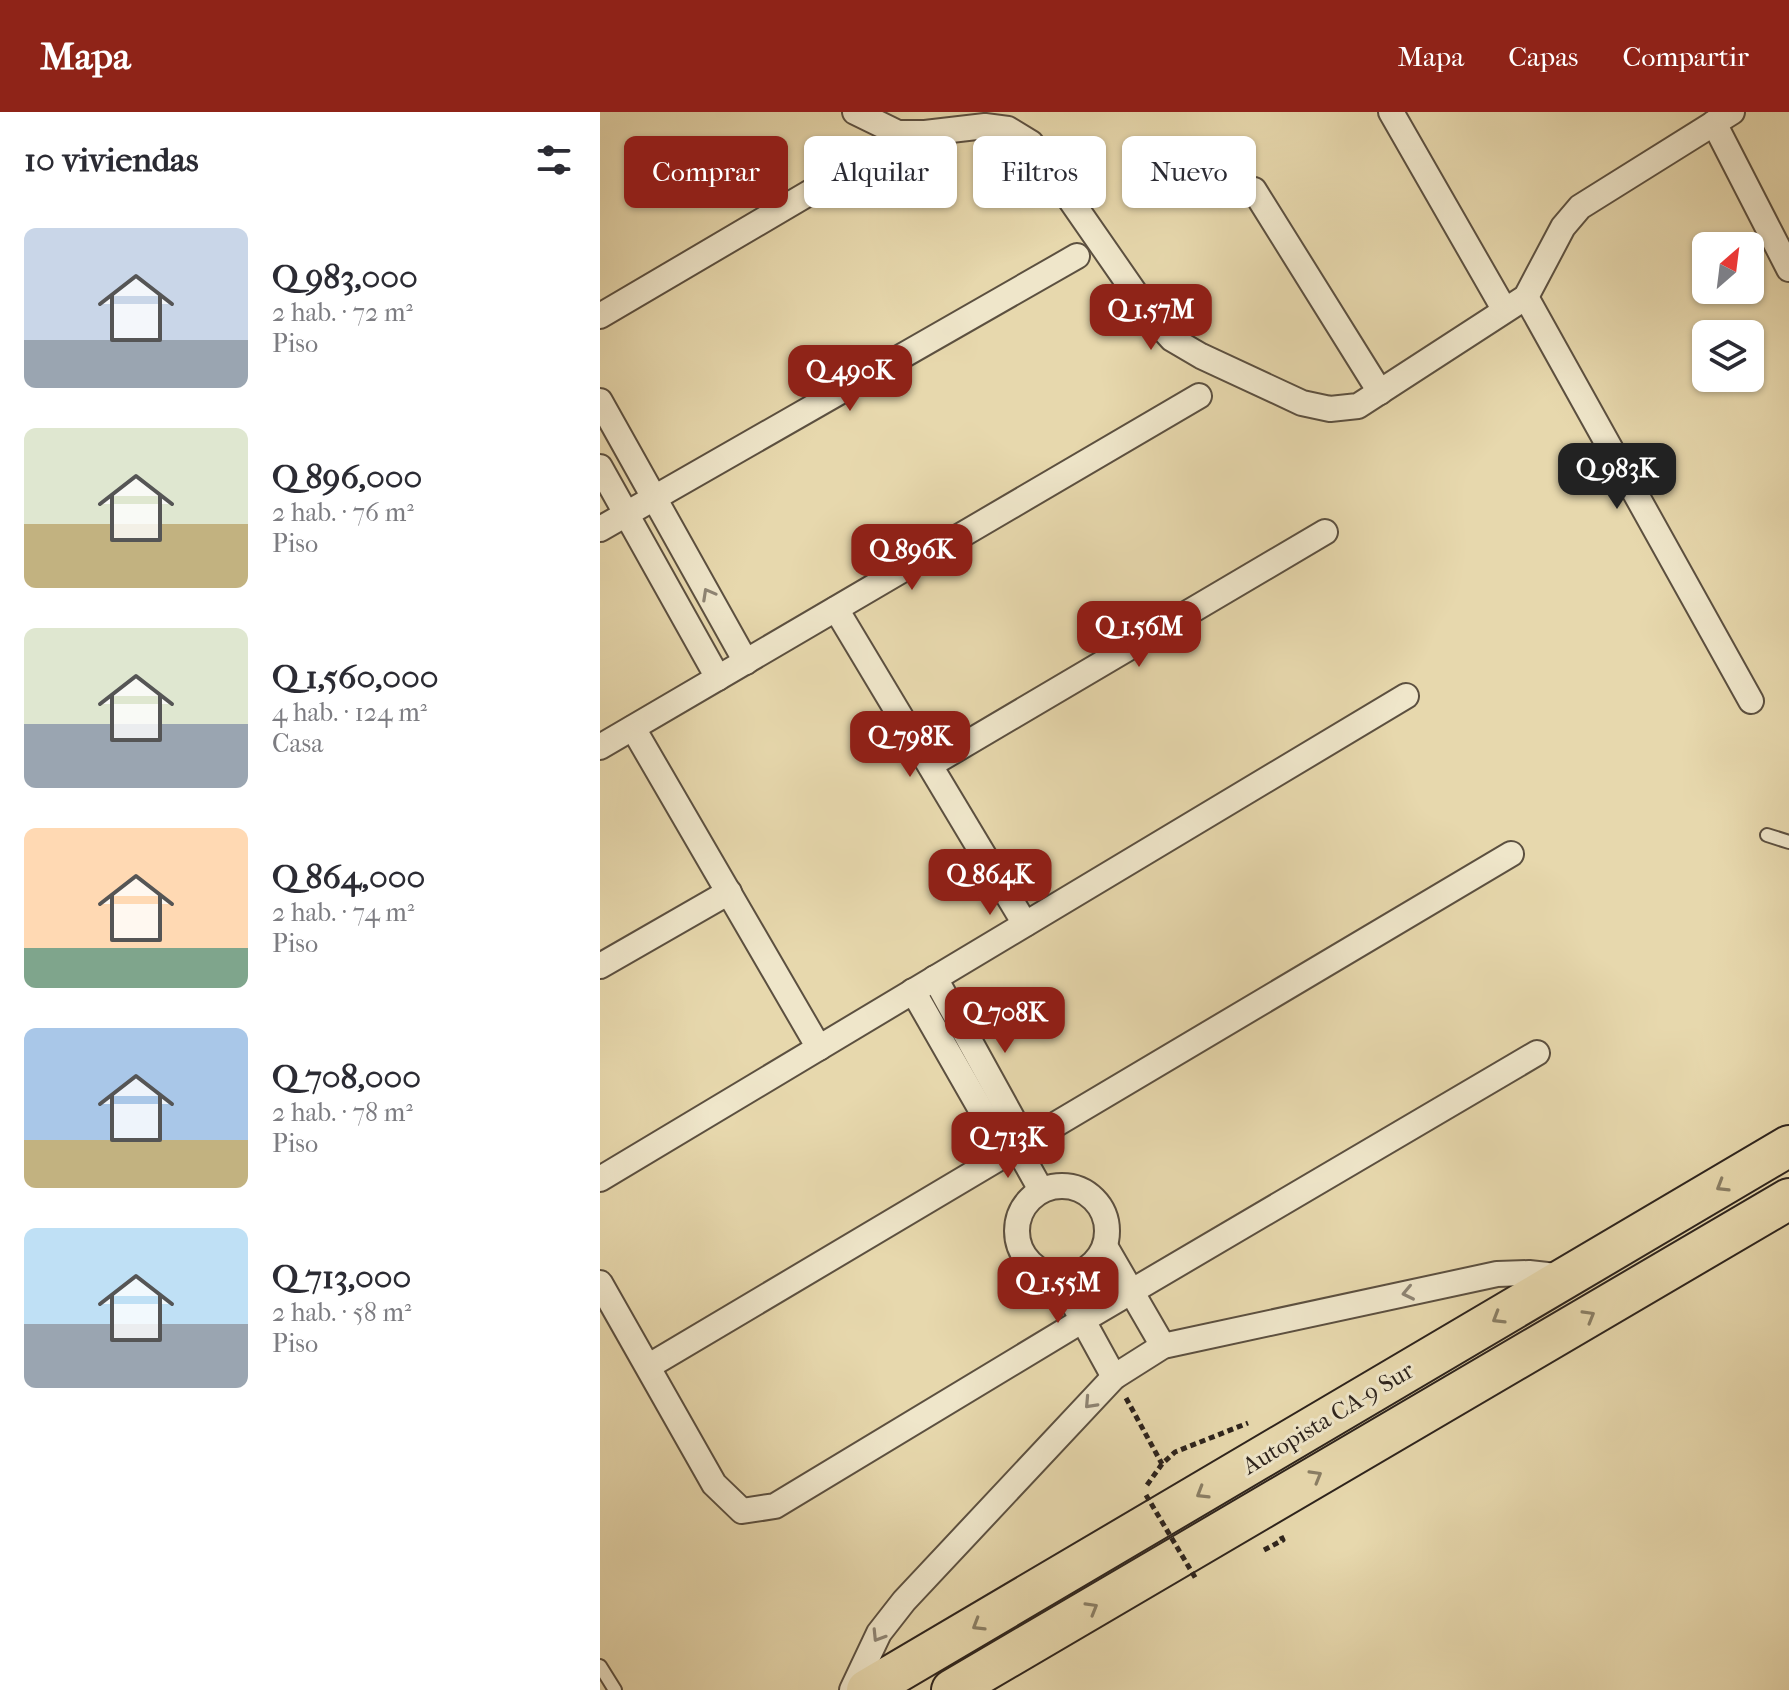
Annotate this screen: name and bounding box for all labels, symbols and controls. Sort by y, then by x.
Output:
text: Mapa [40,34,131,79]
text: Mapa [1397,40,1464,73]
text: Capas [1508,40,1578,73]
text: Compartir [1622,40,1749,73]
chip: Comprar [624,136,788,208]
chip: Alquilar [804,136,957,208]
chip: Filtros [973,136,1106,208]
chip: Nuevo [1122,136,1256,208]
icon: filters [532,138,576,182]
text: 10 viviendas [24,140,199,180]
north arrow [1692,232,1764,304]
map controls [1692,232,1764,392]
text: Q 983,000 [272,257,418,297]
icon: home [88,260,184,356]
pin: Q 1.57M [1077,284,1225,352]
text: Q 1.57M [1108,294,1194,325]
text: 2 hab. · 72 m² [272,297,413,328]
button: layers [1692,320,1764,392]
text: Piso [272,328,318,359]
pin: Q 490K [785,345,915,413]
text: Q 490K [806,355,894,386]
pin: Q 983K [1552,443,1682,511]
text: Q 983K [1576,453,1658,484]
text: Q 896,000 [272,457,422,497]
icon: home [88,460,184,556]
text: 2 hab. · 76 m² [272,497,414,528]
pin: Q 896K [847,524,977,592]
text: Piso [272,528,318,559]
text: Q 896K [869,534,955,565]
one-way arrow [702,588,718,602]
pin: Q 1.56M [1065,601,1213,669]
text: Q 1.56M [1095,611,1183,642]
text: Q 1,560,000 [272,657,438,697]
icon: home [88,660,184,756]
text: 4 hab. · 124 m² [272,697,427,728]
pin: Q 798K [845,711,975,779]
text: Q 798K [868,721,952,752]
text: Casa [272,728,323,759]
pin: Q 864K [925,849,1055,917]
text: Q 864,000 [272,857,425,897]
text: Q 864K [947,859,1033,890]
icon: home [88,860,184,956]
text: 2 hab. · 74 m² [272,897,414,928]
text: Piso [272,928,318,959]
pin: Q 708K [940,987,1070,1055]
text: Q 708K [963,997,1047,1028]
text: Q 708,000 [272,1057,421,1097]
icon: home [88,1060,184,1156]
text: 2 hab. · 78 m² [272,1097,413,1128]
pin: Q 713K [943,1112,1073,1180]
text: Q 713K [969,1122,1047,1153]
text: Piso [272,1128,318,1159]
one-way arrow [1716,1176,1731,1192]
text: Q 713,000 [272,1257,411,1297]
pin: Q 1.55M [984,1257,1132,1325]
icon: home [88,1260,184,1356]
text: Q 1.55M [1015,1267,1101,1298]
one-way arrow [1402,1284,1415,1301]
text: 2 hab. · 58 m² [272,1297,411,1328]
one-way arrow [1492,1308,1507,1324]
one-way arrow [1580,1311,1594,1326]
text: Piso [272,1328,318,1359]
street label: Autopista CA-9 Sur [1236,1355,1419,1481]
one-way arrow [1084,1394,1099,1408]
one-way arrow [1307,1471,1322,1486]
one-way arrow [1196,1483,1211,1499]
one-way arrow [1083,1602,1098,1618]
one-way arrow [972,1615,987,1631]
one-way arrow [872,1628,887,1642]

